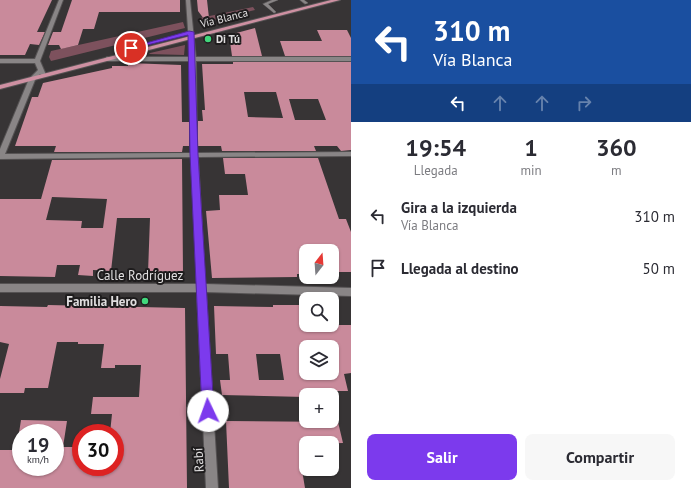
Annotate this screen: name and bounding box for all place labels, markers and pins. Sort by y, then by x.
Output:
pin [114,31,148,65]
place label: Di Tú [216,32,240,46]
marker: Di Tú [203,34,213,44]
place label: Familia Hero [66,293,137,310]
marker: Familia Hero [140,296,150,306]

